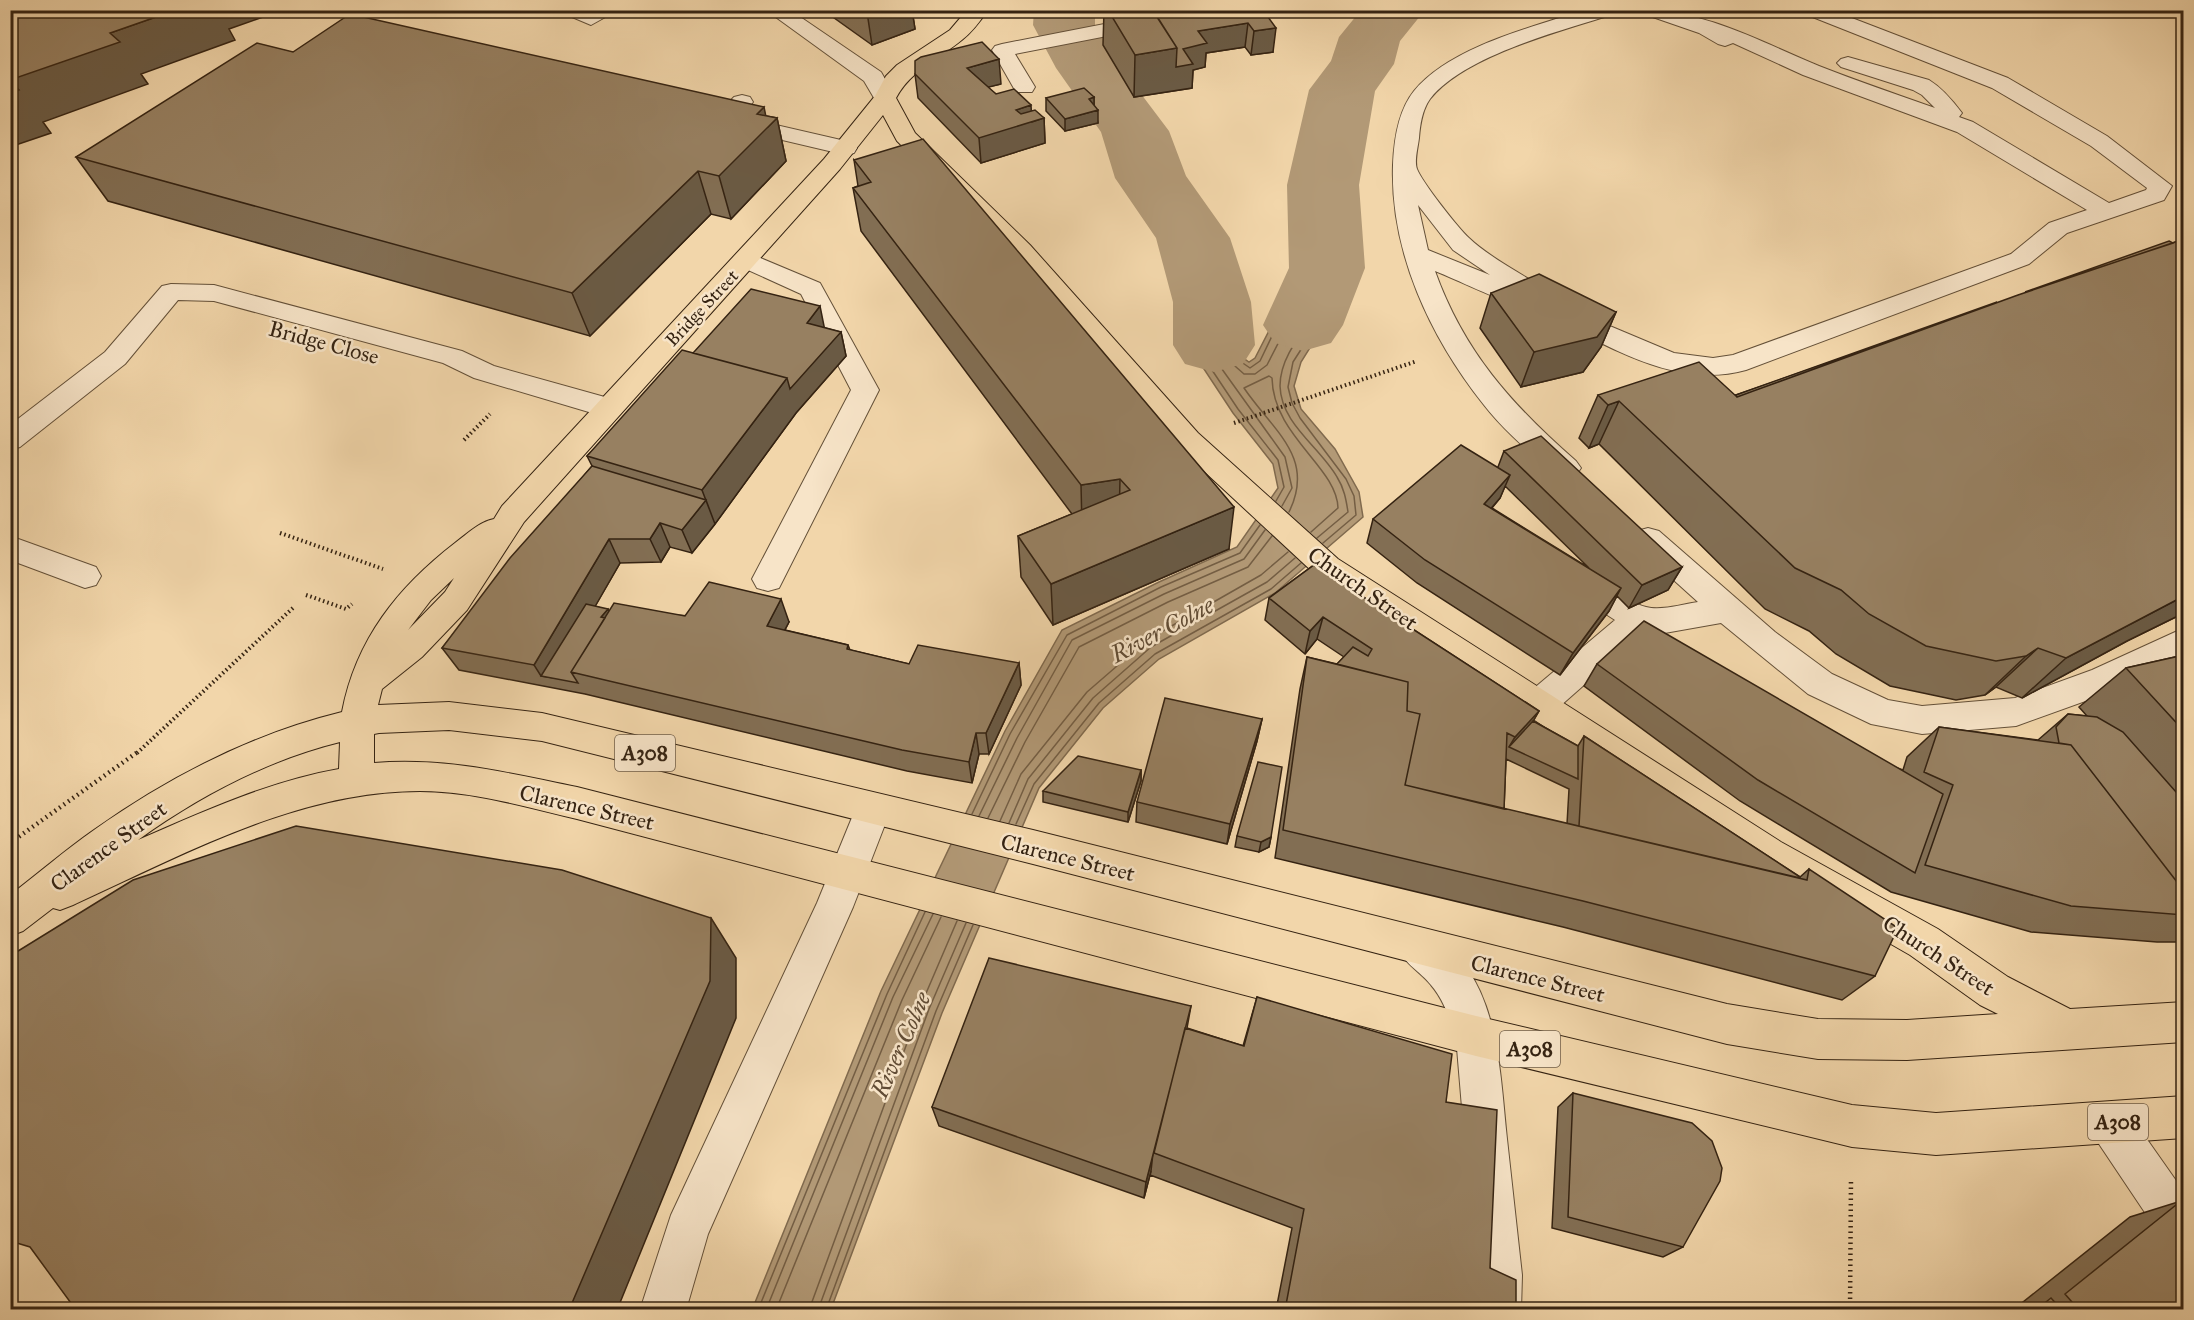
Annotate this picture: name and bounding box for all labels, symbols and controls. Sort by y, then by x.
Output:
street label: Bridge Street [661,265,744,352]
street label: Bridge Close [266,315,382,370]
street label: Church Street [1303,541,1423,636]
water label: River Colne [1104,590,1220,670]
road number: A308 [615,735,675,771]
street label: Clarence Street [517,779,657,836]
street label: Clarence Street [45,795,172,898]
street label: Clarence Street [998,828,1138,887]
street label: Church Street [1878,909,2000,1002]
street label: Clarence Street [1468,949,1608,1008]
water label: River Colne [864,986,938,1103]
road number: A308 [1500,1031,1560,1067]
road number: A308 [2088,1104,2148,1140]

